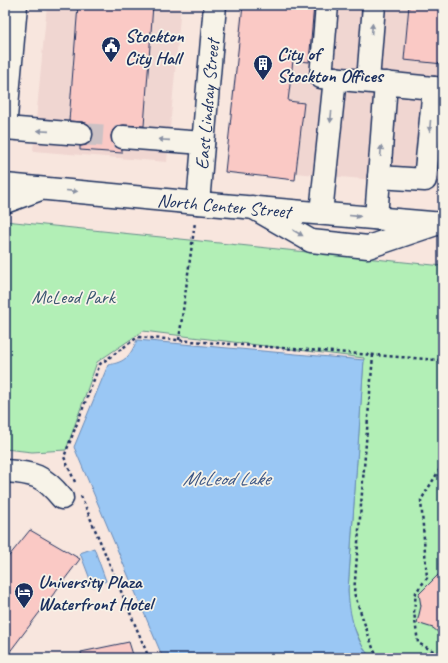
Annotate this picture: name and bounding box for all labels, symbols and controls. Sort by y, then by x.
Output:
one-way arrow [369,23,375,35]
place label: Stockton City Hall [125,24,184,70]
public building icon: Stockton City Hall [100,35,122,63]
street label: East Lindsay Street [190,36,225,170]
place label: City of Stockton Offices [277,42,385,88]
building icon: City of Stockton Offices [252,53,274,81]
one-way arrow [328,111,334,123]
one-way arrow [427,120,434,133]
one-way arrow [37,128,49,135]
one-way arrow [158,137,170,144]
one-way arrow [377,145,384,157]
one-way arrow [66,187,78,194]
street label: North Center Street [156,188,294,224]
one-way arrow [349,213,361,220]
one-way arrow [292,230,304,237]
park label: McLeod Park [31,285,117,309]
water label: McLeod Lake [183,466,273,491]
place label: University Plaza Waterfront Hotel [38,570,156,616]
hotel icon: University Plaza Waterfront Hotel [13,581,35,609]

